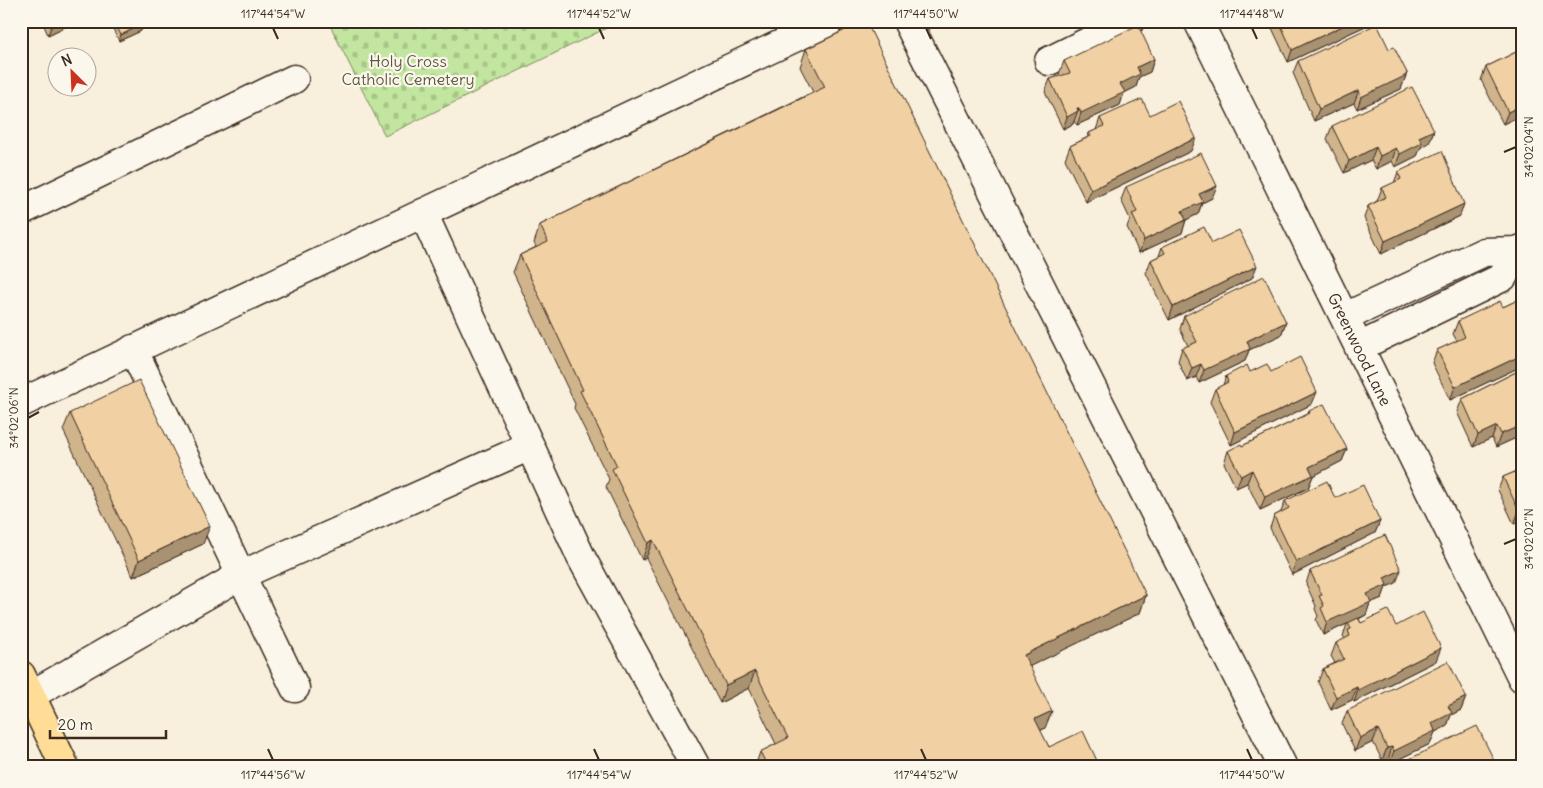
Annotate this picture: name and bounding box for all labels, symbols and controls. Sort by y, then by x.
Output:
text: 117°44'54"W [241,6,305,21]
text: 117°44'52"W [567,6,631,21]
text: 117°44'50"W [893,6,959,21]
text: 117°44'48"W [1220,6,1284,21]
north arrow [48,48,98,98]
text: N [59,50,75,70]
park label: Holy Cross Catholic Cemetery [341,51,475,89]
text: 34°02'04"N [1521,116,1536,178]
street label: Greenwood Lane [1324,289,1396,409]
text: 34°02'06"N [6,387,21,449]
text: 34°02'02"N [1521,508,1536,570]
scale bar [50,708,166,740]
text: 20 m [58,715,93,734]
text: 117°44'56"W [241,767,305,782]
text: 117°44'54"W [567,767,631,782]
text: 117°44'52"W [894,767,958,782]
text: 117°44'50"W [1219,767,1285,782]

